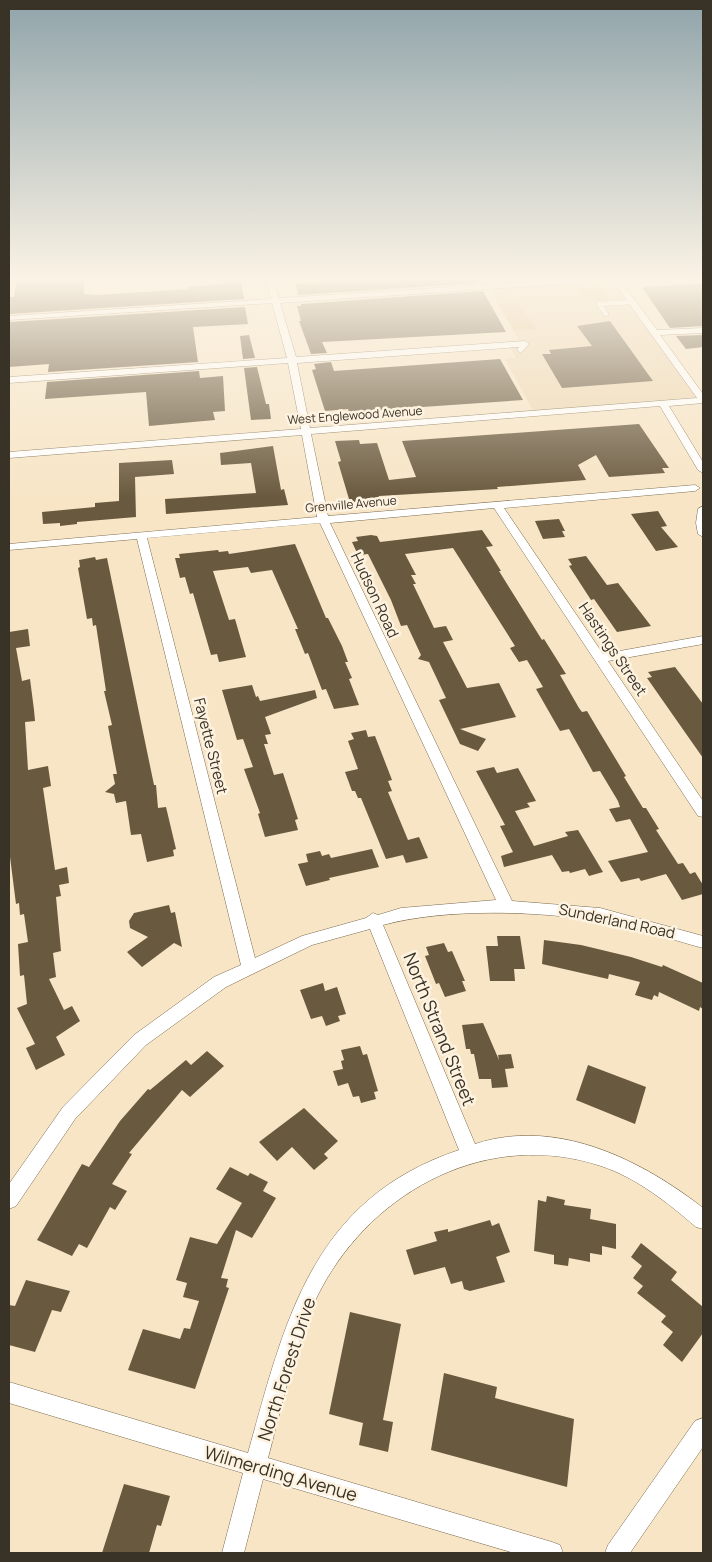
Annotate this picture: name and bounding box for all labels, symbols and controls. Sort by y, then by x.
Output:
street label: West Englewood Avenue [287,402,423,428]
street label: Grenville Avenue [305,492,397,516]
street label: Hudson Road [346,549,404,641]
street label: Hastings Street [574,598,652,700]
street label: Fayette Street [189,696,233,796]
street label: Sunderland Road [557,898,677,944]
street label: North Strand Street [398,949,482,1109]
street label: North Forest Drive [251,1294,321,1444]
street label: Wilmerding Avenue [202,1440,360,1506]

